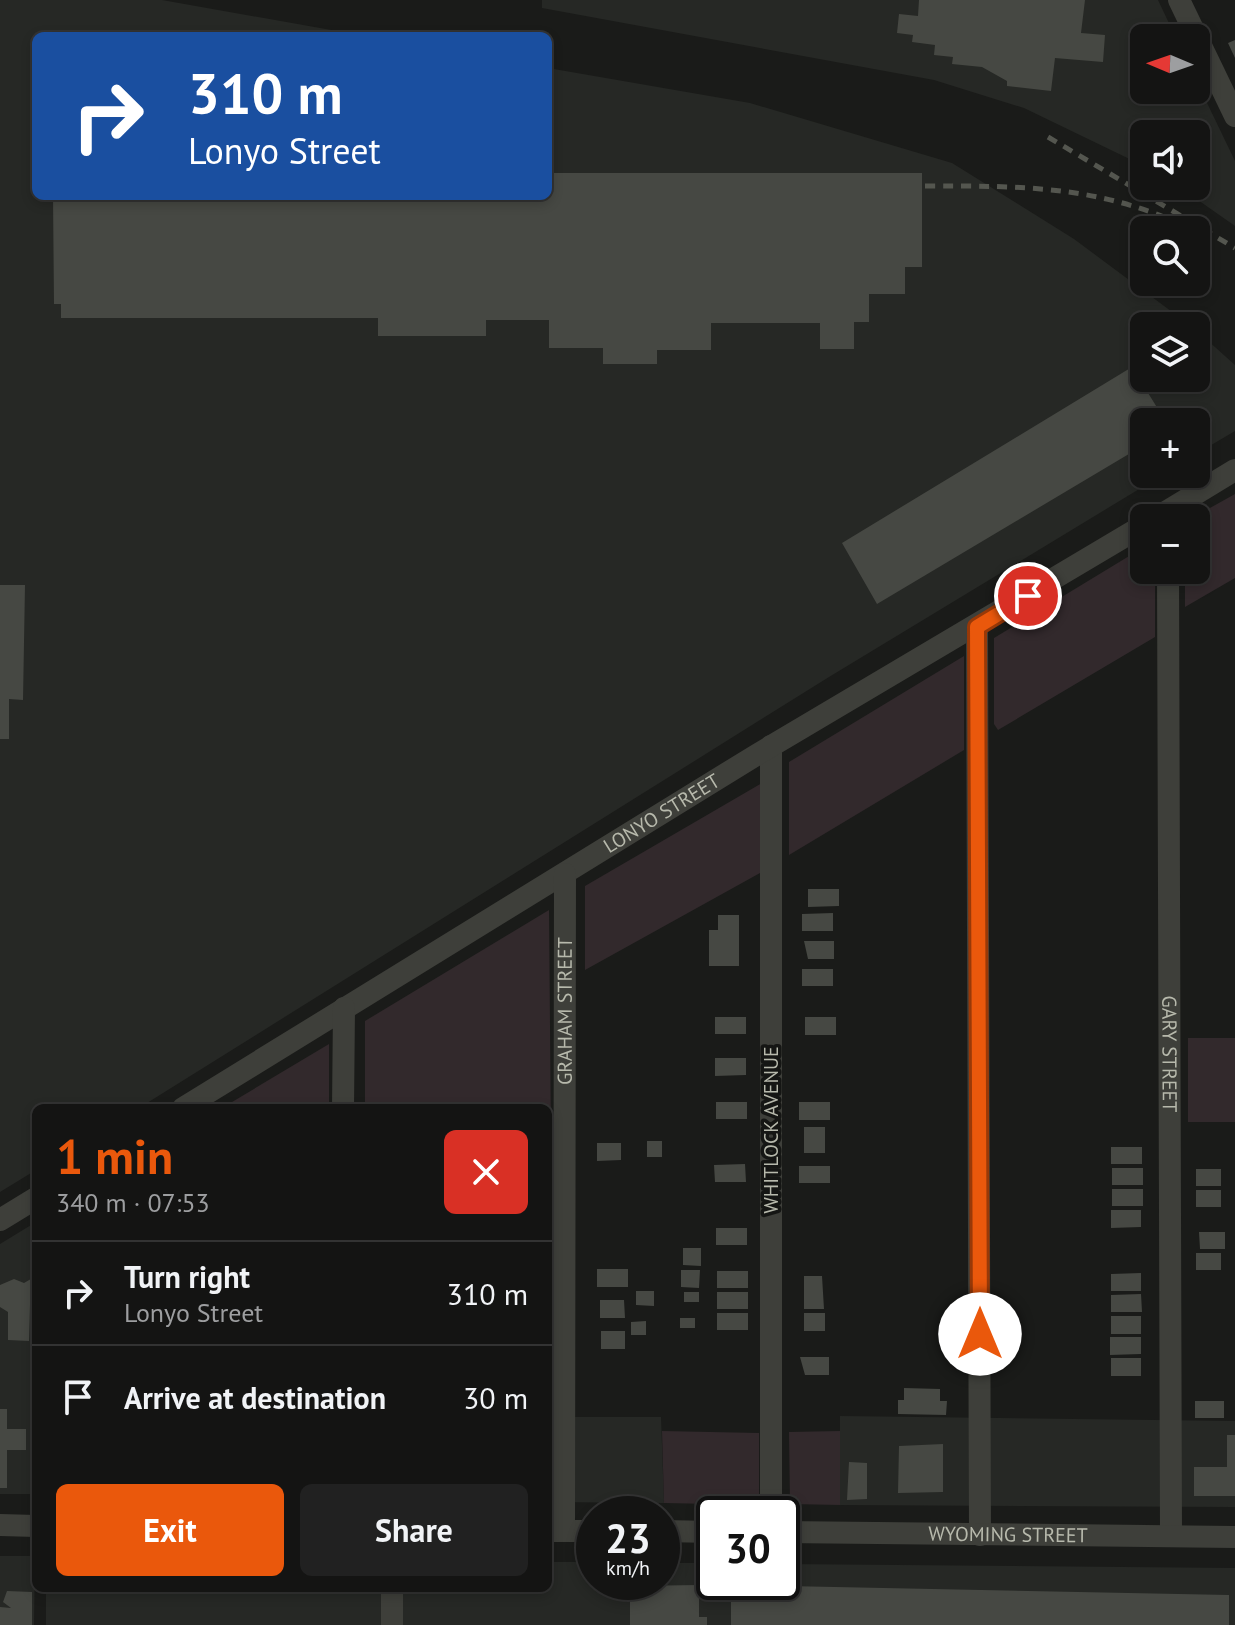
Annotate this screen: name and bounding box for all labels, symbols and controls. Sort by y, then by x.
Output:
north arrow [1130,24,1210,104]
map controls [1130,24,1210,584]
text: 310 m [188,57,343,129]
icon: right [56,64,160,168]
button: sound [1130,120,1210,200]
text: Lonyo Street [188,127,381,174]
button: search [1130,216,1210,296]
button: layers [1130,312,1210,392]
button: + [1130,408,1210,488]
button: − [1130,504,1210,584]
pin [994,562,1062,630]
icon: arrive [1006,574,1050,618]
street label: LONYO STREET [599,768,724,859]
street label: GRAHAM STREET [552,937,578,1085]
street label: GARY STREET [1156,996,1183,1112]
street label: WHITLOCK AVENUE [758,1046,784,1214]
text: 1 min [56,1125,173,1187]
button: close [444,1130,528,1214]
text: 340 m · 07:53 [56,1186,210,1219]
text: Turn right [124,1257,250,1296]
icon: right [56,1271,100,1315]
text: 310 m [447,1274,528,1313]
position arrow [938,1292,1022,1376]
text: Lonyo Street [124,1296,263,1329]
icon: arrive [56,1375,100,1419]
text: Arrive at destination [124,1378,386,1417]
text: 30 m [463,1378,528,1417]
button: Exit [56,1484,284,1576]
button: Share [300,1484,528,1576]
speed limit sign: 30 [696,1496,800,1600]
text: 23 [605,1512,651,1564]
street label: WYOMING STREET [928,1521,1088,1548]
text: km/h [606,1555,650,1581]

